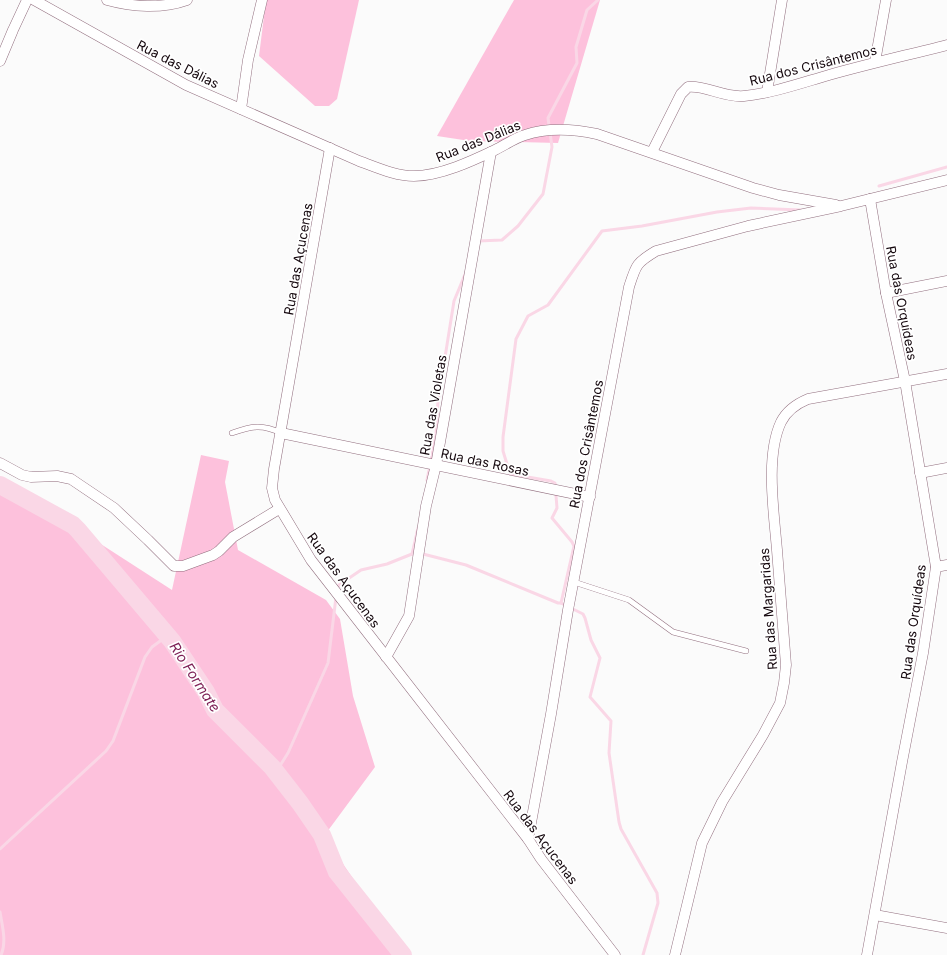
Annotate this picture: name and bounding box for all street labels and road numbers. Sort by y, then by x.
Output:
street label: Rua das Dálias [134,36,222,92]
street label: Rua dos Crisântemos [748,41,878,89]
street label: Rua das Dálias [433,117,523,165]
street label: Rua das Açucenas [280,201,316,316]
street label: Rua das Orquídeas [883,245,921,362]
street label: Rua das Violetas [416,353,450,457]
street label: Rua dos Crisântemos [566,378,606,510]
street label: Rua das Rosas [439,445,531,479]
street label: Rua das Açucenas [304,529,384,631]
street label: Rua das Margaridas [756,547,780,670]
street label: Rua das Orquídeas [897,563,929,681]
street label: Rua das Açucenas [500,787,582,887]

